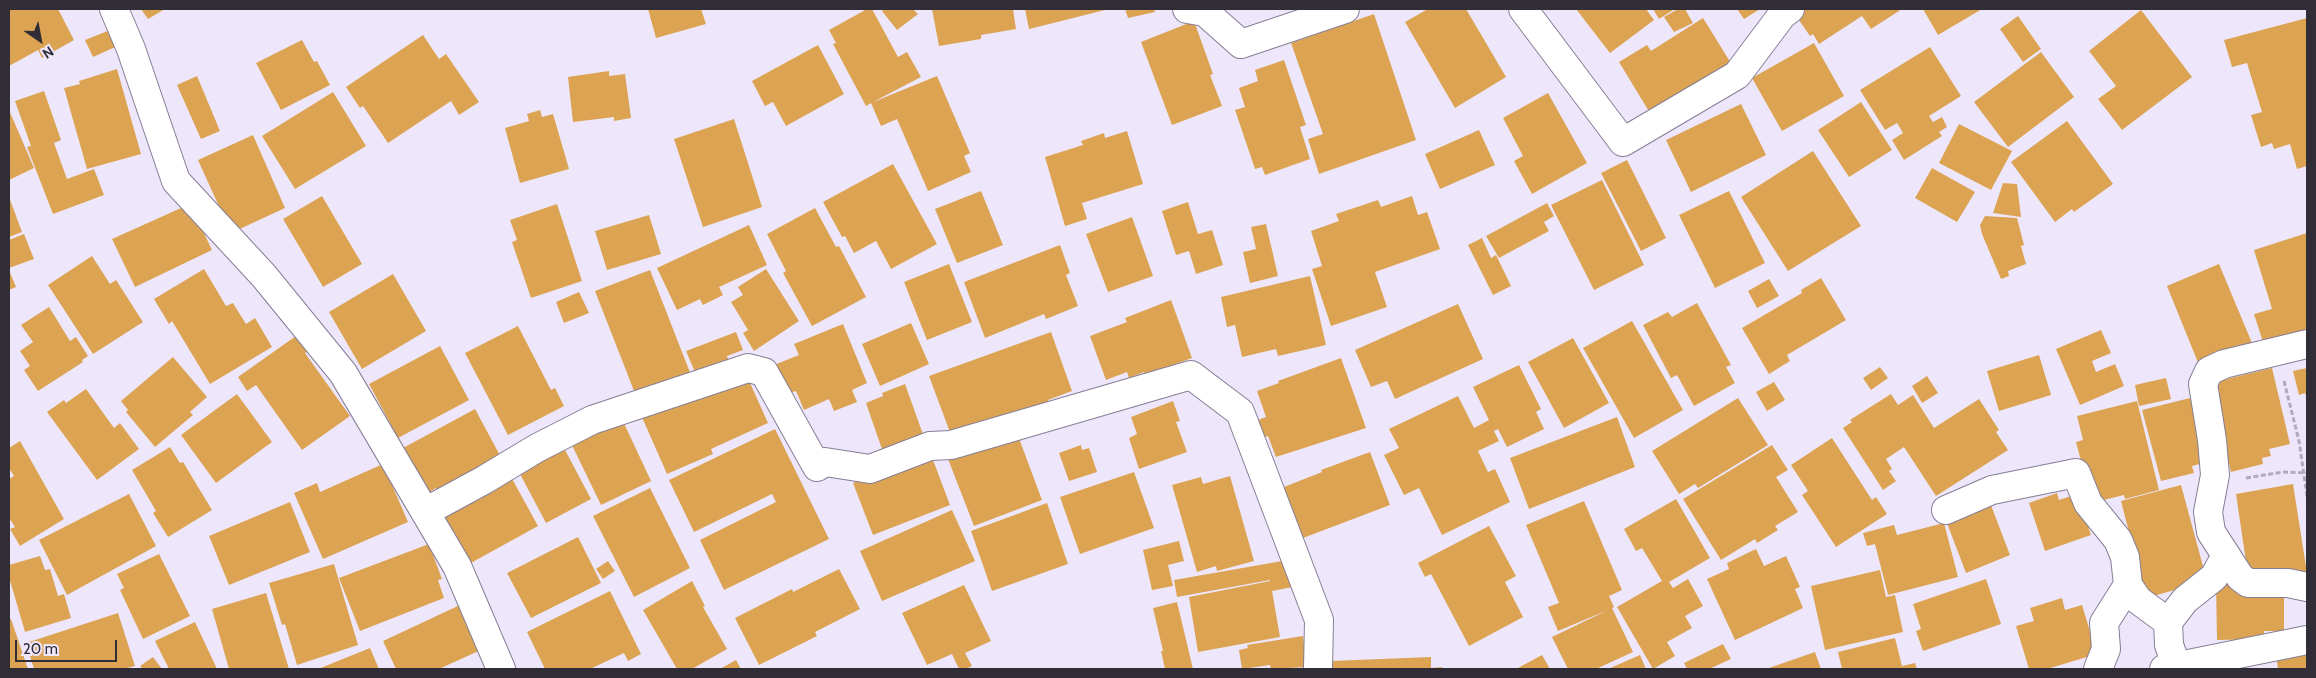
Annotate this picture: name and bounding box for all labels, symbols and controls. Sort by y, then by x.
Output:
north arrow [15,15,65,65]
text: N [39,42,57,63]
scale bar [18,630,120,662]
text: 20 m [23,640,58,658]

